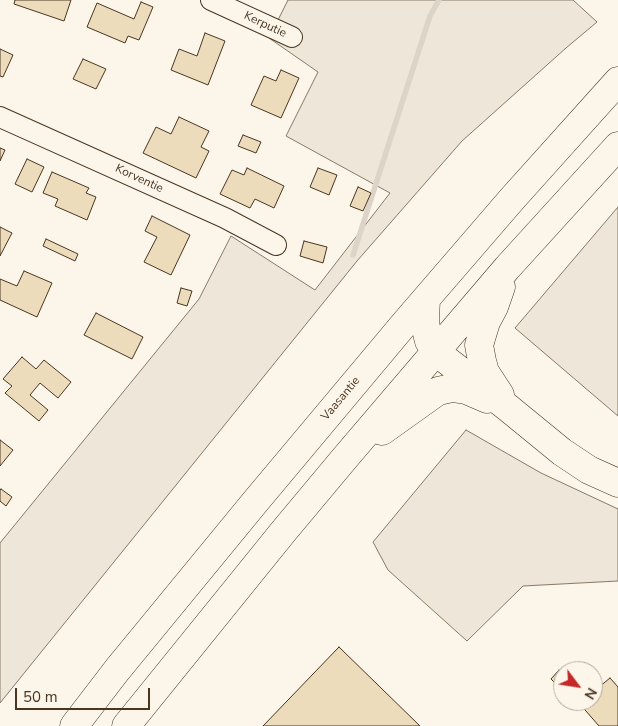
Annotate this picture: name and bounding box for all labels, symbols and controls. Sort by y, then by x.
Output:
street label: Kerputie [242,9,288,41]
street label: Korventie [113,162,165,196]
street label: Vaasantie [319,374,363,424]
north arrow [553,661,603,711]
scale bar [18,678,152,710]
text: N [580,684,601,703]
text: 50 m [23,687,58,707]

